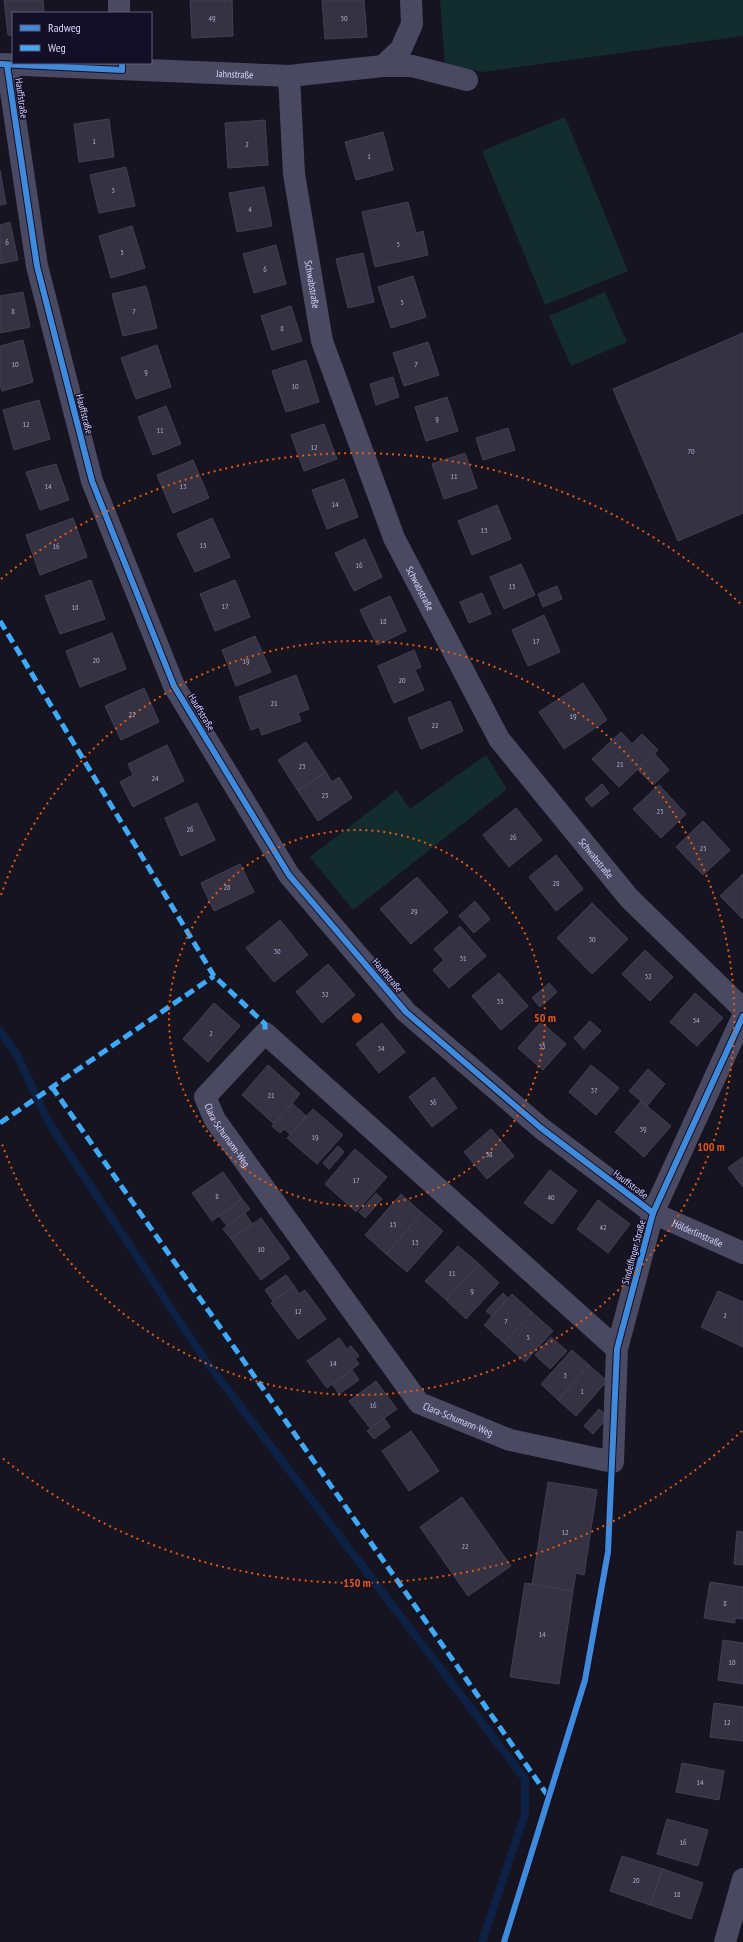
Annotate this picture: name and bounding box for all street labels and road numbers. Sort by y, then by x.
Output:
street label: Jahnstraße [215,67,254,82]
street label: Hauffstraße [12,77,31,119]
street label: Schwabstraße [302,259,322,309]
street label: Hauffstraße [73,393,96,435]
street label: Schwabstraße [403,564,437,613]
street label: Hauffstraße [186,691,218,733]
street label: Schwabstraße [576,836,616,881]
street label: Hauffstraße [370,956,406,995]
street label: Clara-Schumann-Weg [201,1101,253,1170]
street label: Hauffstraße [611,1167,651,1202]
street label: Hölderlinstraße [670,1216,725,1250]
street label: Sindelfinger Straße [619,1218,648,1286]
street label: Clara-Schumann-Weg [421,1399,495,1439]

